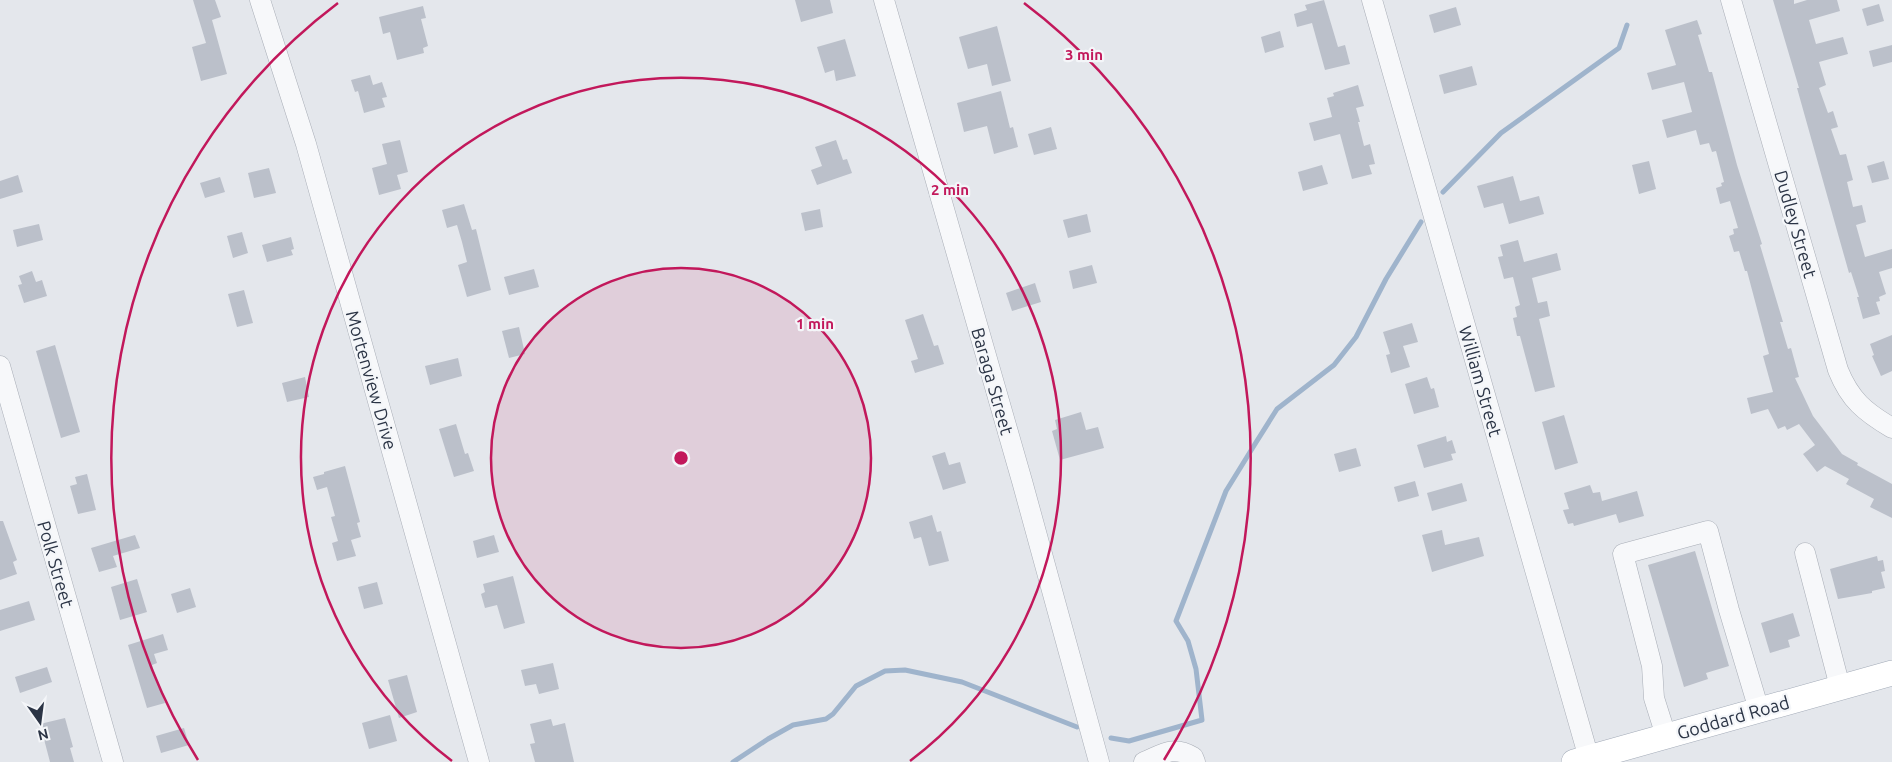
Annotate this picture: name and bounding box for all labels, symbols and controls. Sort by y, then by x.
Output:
text: 3 min [1065,46,1103,63]
street label: Dudley Street [1771,168,1821,280]
text: 2 min [931,181,969,198]
street label: Mortenview Drive [343,308,401,452]
text: 1 min [796,315,834,332]
street label: William Street [1456,323,1506,439]
street label: Baraga Street [968,325,1018,437]
centre of rings [672,449,690,467]
street label: Polk Street [34,518,78,610]
street label: Goddard Road [1675,691,1791,743]
north arrow [15,697,65,747]
text: N [36,726,50,744]

